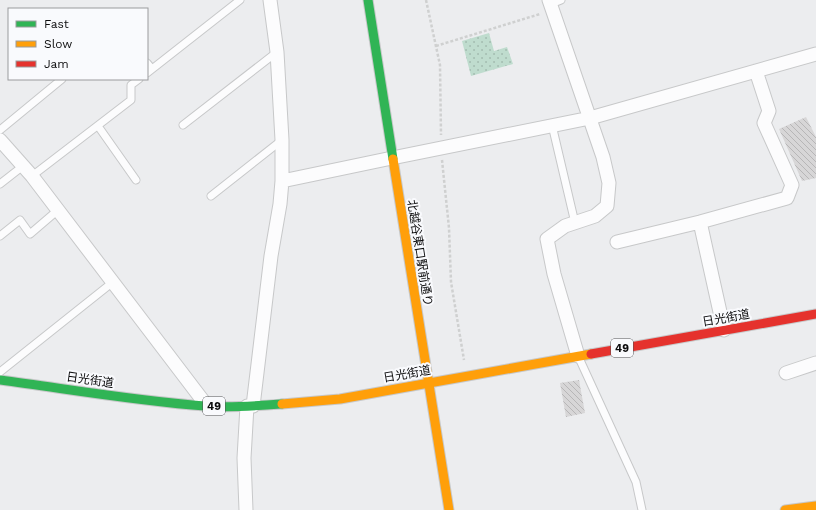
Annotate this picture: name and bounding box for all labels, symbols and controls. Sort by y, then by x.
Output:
legend [8,8,148,80]
text: Fast [44,17,69,31]
text: Slow [44,37,72,51]
text: Jam [44,57,69,71]
street label: 北越谷東口駅前通り [405,199,435,307]
street label: 日光街道 [701,307,751,329]
road number: 49 [611,339,633,357]
street label: 日光街道 [382,363,432,385]
street label: 日光街道 [65,370,115,390]
road number: 49 [203,397,225,415]

